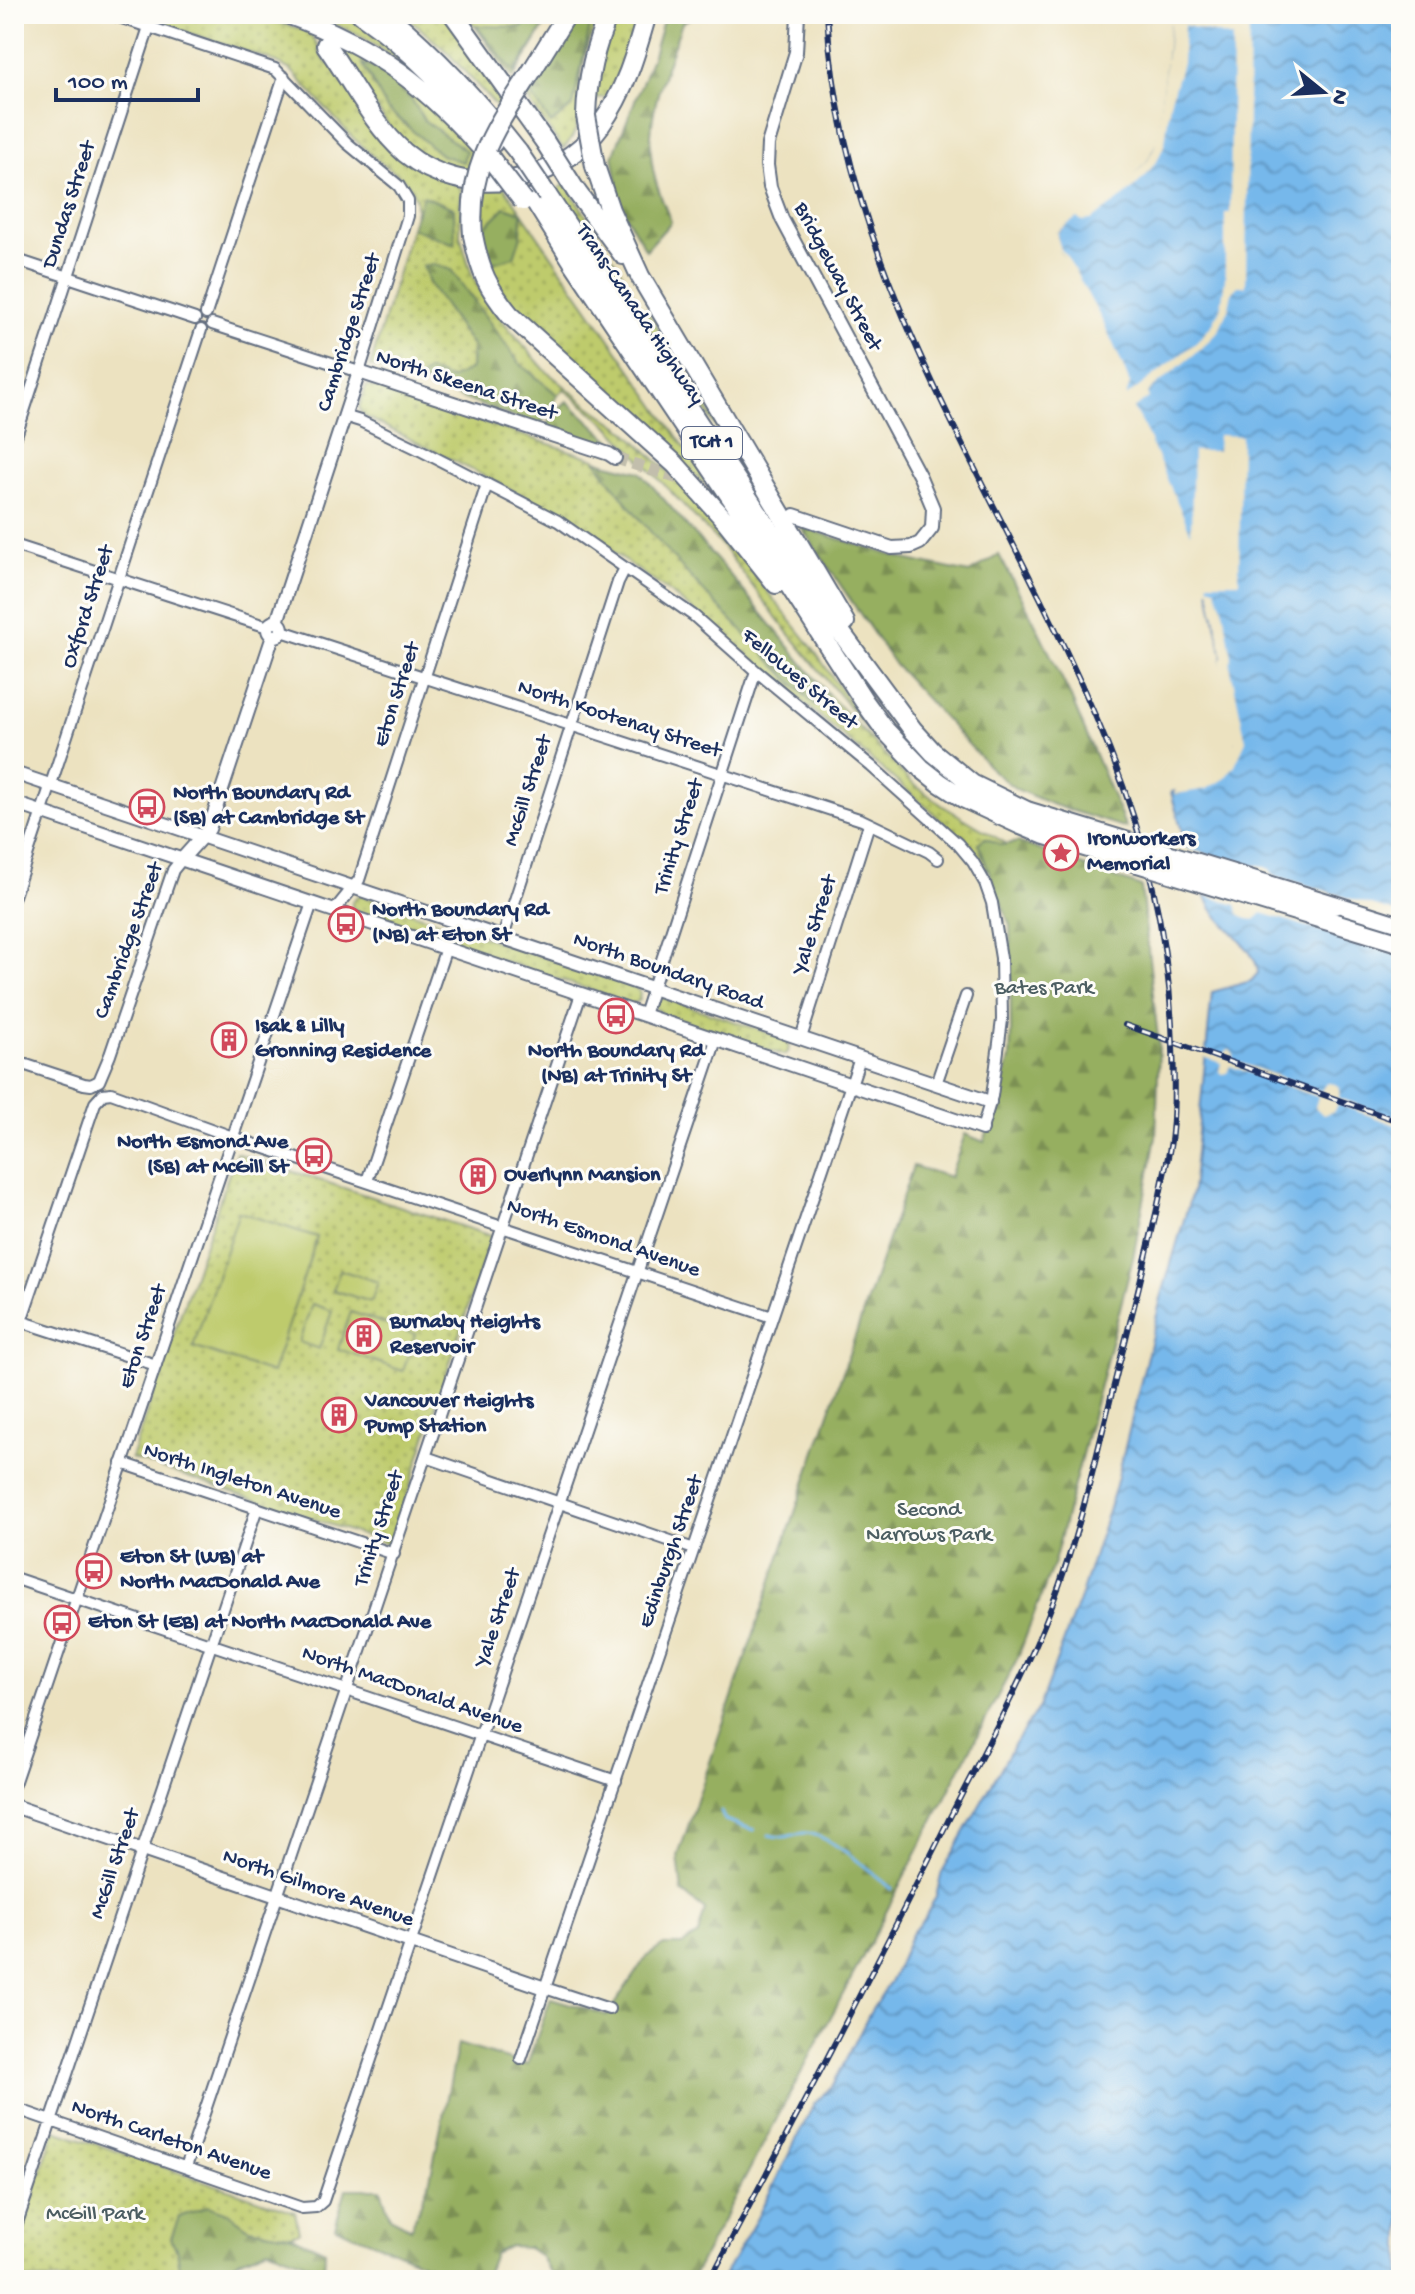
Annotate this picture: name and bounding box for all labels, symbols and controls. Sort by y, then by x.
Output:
scale bar [56,52,198,102]
north arrow [1283,52,1363,132]
text: 100 m [67,69,128,98]
text: N [1324,86,1353,108]
street label: Dundas Street [37,136,103,274]
street label: Bridgeway Street [786,197,888,358]
street label: Trans-Canada Highway [568,218,709,411]
street label: Cambridge Street [312,249,388,415]
street label: North Skeena Street [372,344,562,428]
road number: TCH 1 [682,427,742,459]
street label: Oxford Street [57,540,122,672]
street label: Fellowes Street [735,623,864,738]
street label: Eton Street [369,638,428,751]
street label: North Kootenay Street [514,675,726,766]
street label: McGill Street [499,730,560,850]
street label: Trinity Street [648,774,712,900]
place label: North Boundary Rd (SB) at Cambridge St [173,781,366,832]
bus stop icon: North Boundary Rd (SB) at Cambridge St [128,788,166,826]
place label: Ironworkers Memorial [1087,827,1197,878]
place icon: Ironworkers Memorial [1042,834,1080,872]
street label: Cambridge Street [90,857,171,1023]
street label: Yale Street [787,870,845,980]
place label: North Boundary Rd (NB) at Eton St [372,898,550,949]
bus stop icon: North Boundary Rd (NB) at Eton St [327,905,365,943]
street label: North Boundary Road [569,927,769,1018]
park label: Bates Park [993,976,1096,1002]
bus stop icon: North Boundary Rd (NB) at Trinity St [597,997,635,1035]
place label: Isak & Lilly Gronning Residence [255,1014,432,1065]
building icon: Isak & Lilly Gronning Residence [210,1021,248,1059]
place label: North Boundary Rd (NB) at Trinity St [528,1039,706,1090]
place label: North Esmond Ave (SB) at McGill St [117,1130,290,1181]
bus stop icon: North Esmond Ave (SB) at McGill St [295,1137,333,1175]
building icon: Overlynn Mansion [459,1157,497,1195]
place label: Overlynn Mansion [504,1163,661,1189]
street label: North Esmond Avenue [503,1194,704,1285]
street label: Eton Street [114,1280,175,1392]
place label: Burnaby Heights Reservoir [389,1310,542,1361]
building icon: Burnaby Heights Reservoir [345,1317,383,1355]
place label: Vancouver Heights Pump Station [364,1389,535,1440]
building icon: Vancouver Heights Pump Station [320,1396,358,1434]
street label: North Ingleton Avenue [140,1438,345,1526]
street label: Trinity Street [348,1466,412,1592]
street label: Edinburgh Street [634,1470,711,1632]
park label: Second Narrows Park [866,1498,994,1549]
place label: Eton St (WB) at North MacDonald Ave [120,1545,321,1596]
bus stop icon: Eton St (WB) at North MacDonald Ave [75,1552,113,1590]
street label: Yale Street [469,1563,529,1673]
bus stop icon: Eton St (EB) at North MacDonald Ave [43,1604,81,1642]
place label: Eton St (EB) at North MacDonald Ave [88,1610,432,1636]
street label: North MacDonald Avenue [298,1641,527,1741]
street label: McGill Street [85,1804,148,1923]
street label: North Gilmore Avenue [219,1844,418,1934]
street label: North Carleton Avenue [68,2095,275,2188]
park label: McGill Park [46,2202,146,2228]

